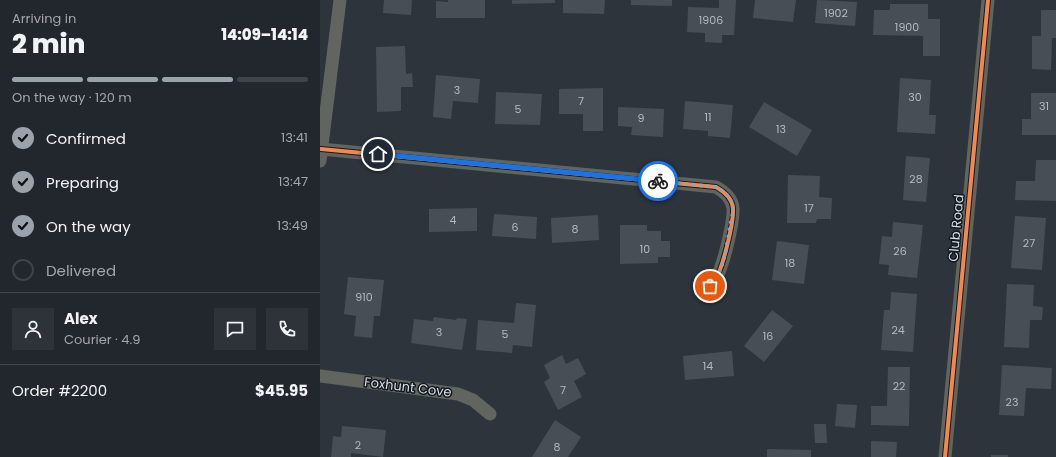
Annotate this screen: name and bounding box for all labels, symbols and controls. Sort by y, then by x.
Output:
house number: 1902 [824,5,848,21]
text: Arriving in [12,9,76,28]
house number: 1906 [699,12,723,28]
house number: 1900 [895,19,919,35]
text: 14:09–14:14 [221,24,308,45]
text: 2 min [12,26,85,62]
house number: 3 [454,82,460,98]
text: On the way · 120 m [12,88,132,107]
house number: 30 [908,89,922,105]
house number: 7 [578,93,584,109]
house number: 31 [1039,98,1049,114]
house number: 5 [515,101,522,117]
house number: 11 [704,109,712,125]
house number: 9 [638,110,645,126]
house number: 13 [776,121,786,137]
icon: check [12,127,34,149]
text: Confirmed [46,128,126,149]
text: 13:41 [281,128,308,147]
pin [361,137,395,171]
icon: home [367,143,389,165]
courier [638,161,678,201]
icon: bike [647,170,669,192]
icon: check [12,171,34,193]
house number: 28 [909,171,923,187]
text: Preparing [46,172,119,193]
text: 13:47 [278,172,308,191]
street label: Club Road [944,193,968,263]
house number: 17 [804,200,814,216]
house number: 4 [450,212,457,228]
icon: check [12,215,34,237]
text: On the way [46,216,131,237]
text: 13:49 [277,216,308,235]
house number: 6 [512,219,519,235]
house number: 8 [572,221,579,237]
house number: 27 [1023,235,1035,251]
house number: 10 [640,241,650,257]
house number: 26 [893,243,907,259]
house number: 18 [785,255,795,271]
text: Delivered [46,260,116,281]
pin [693,269,727,303]
icon: bag [699,275,721,297]
house number: 910 [355,289,373,305]
button: person [12,308,54,350]
text: Alex [64,308,98,329]
button: chat [214,308,256,350]
button: phone [266,308,308,350]
house number: 24 [891,322,905,338]
house number: 3 [436,324,442,340]
house number: 5 [502,326,509,342]
house number: 16 [763,328,773,344]
text: Courier · 4.9 [64,330,140,349]
house number: 14 [703,358,713,374]
street label: Foxhunt Cove [363,372,453,402]
house number: 22 [893,378,905,394]
text: Order #2200 [12,380,107,401]
text: $45.95 [255,380,308,401]
house number: 7 [560,382,566,398]
house number: 23 [1006,394,1018,410]
house number: 2 [355,437,361,453]
house number: 8 [554,439,561,455]

